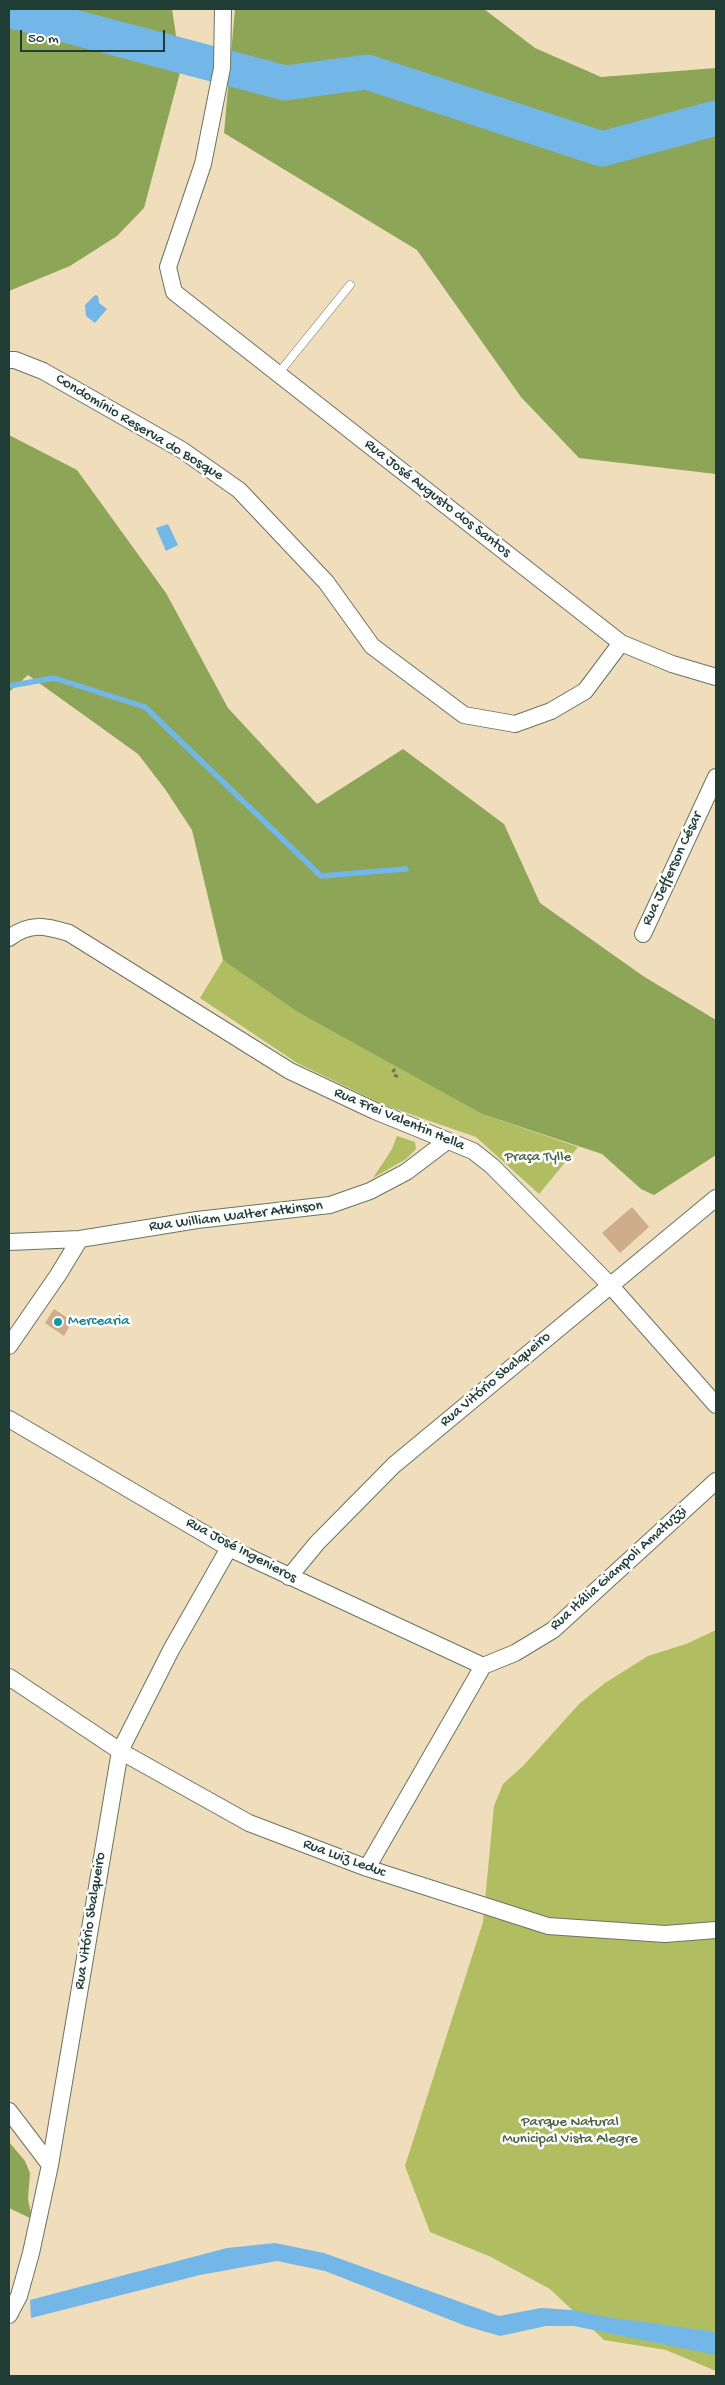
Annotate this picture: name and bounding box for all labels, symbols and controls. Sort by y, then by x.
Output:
scale bar [22,20,168,52]
text: 50 m [28,30,59,48]
street label: Condomínio Reserva do Bosque [52,371,226,485]
street label: Rua José Augusto dos Santos [360,436,514,562]
street label: Rua Jefferson César [639,809,707,929]
street label: Rua Frei Valentin Hella [331,1084,467,1156]
park label: Praça Tylle [505,1149,571,1167]
street label: Rua William Walter Atkinson [148,1197,324,1237]
place label: Mercearia [68,1313,130,1331]
marker: Mercearia [52,1316,64,1328]
street label: Rua Vitório Sbalqueiro [437,1329,555,1431]
street label: Rua Itália Giampoli Amatuzzi [547,1503,691,1635]
street label: Rua José Ingenieros [182,1514,300,1588]
street label: Rua Luiz Leduc [300,1836,388,1882]
street label: Rua Vitório Sbalqueiro [71,1851,111,1991]
park label: Parque Natural Municipal Vista Alegre [502,2114,638,2149]

